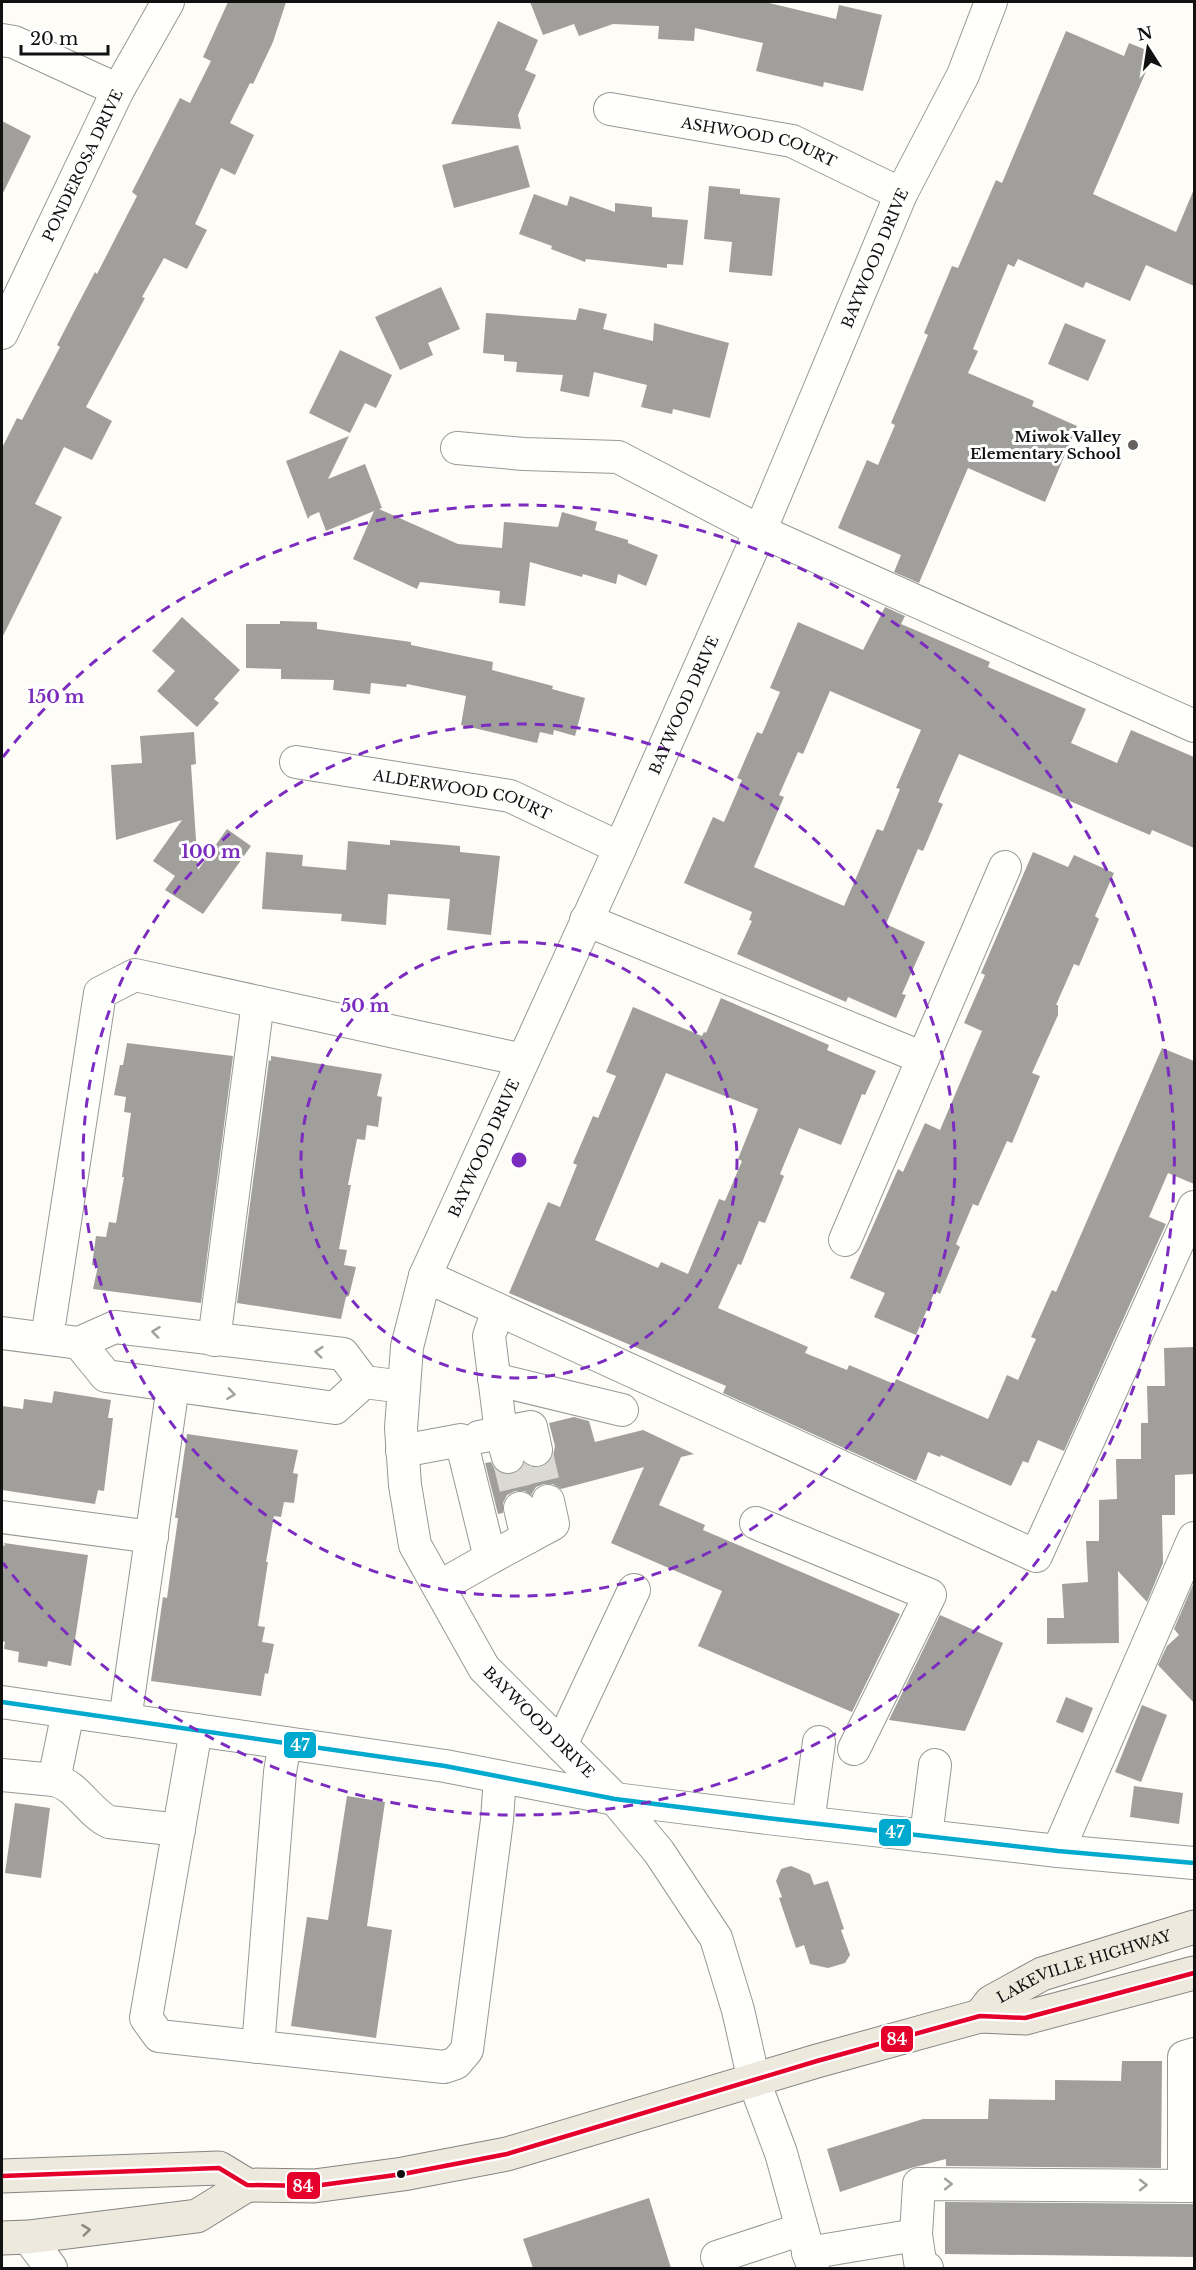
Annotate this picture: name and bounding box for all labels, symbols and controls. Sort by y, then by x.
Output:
scale bar [21,18,108,56]
north arrow [1118,18,1178,78]
text: N [1135,22,1154,45]
text: 20 m [30,28,78,50]
street label: PONDEROSA DRIVE [38,86,127,244]
street label: ASHWOOD COURT [679,112,840,171]
street label: BAYWOOD DRIVE [837,185,912,331]
place label: Miwok Valley Elementary School [970,427,1122,463]
marker: Miwok Valley Elementary School [1126,438,1140,452]
street label: BAYWOOD DRIVE [644,632,722,777]
text: 150 m [28,686,85,708]
street label: ALDERWOOD COURT [371,765,555,824]
text: 100 m [181,841,241,863]
text: 50 m [341,995,390,1017]
street label: BAYWOOD DRIVE [444,1076,523,1220]
centre of rings [509,1150,529,1170]
one-way arrow [151,1327,160,1339]
one-way arrow [315,1346,324,1358]
one-way arrow [227,1387,236,1399]
street label: BAYWOOD DRIVE [479,1662,599,1782]
line badge: 47 [283,1731,317,1759]
text: 47 [291,1735,310,1755]
line badge: 47 [878,1818,912,1847]
text: 47 [886,1822,905,1842]
street label: LAKEVILLE HIGHWAY [993,1925,1174,2007]
line badge: 84 [880,2025,914,2053]
text: 84 [887,2029,907,2049]
unlabelled marker [395,2168,407,2180]
line badge: 84 [286,2171,321,2200]
text: 84 [293,2176,313,2196]
one-way arrow [943,2178,952,2190]
one-way arrow [1138,2179,1147,2191]
one-way arrow [82,2224,91,2236]

